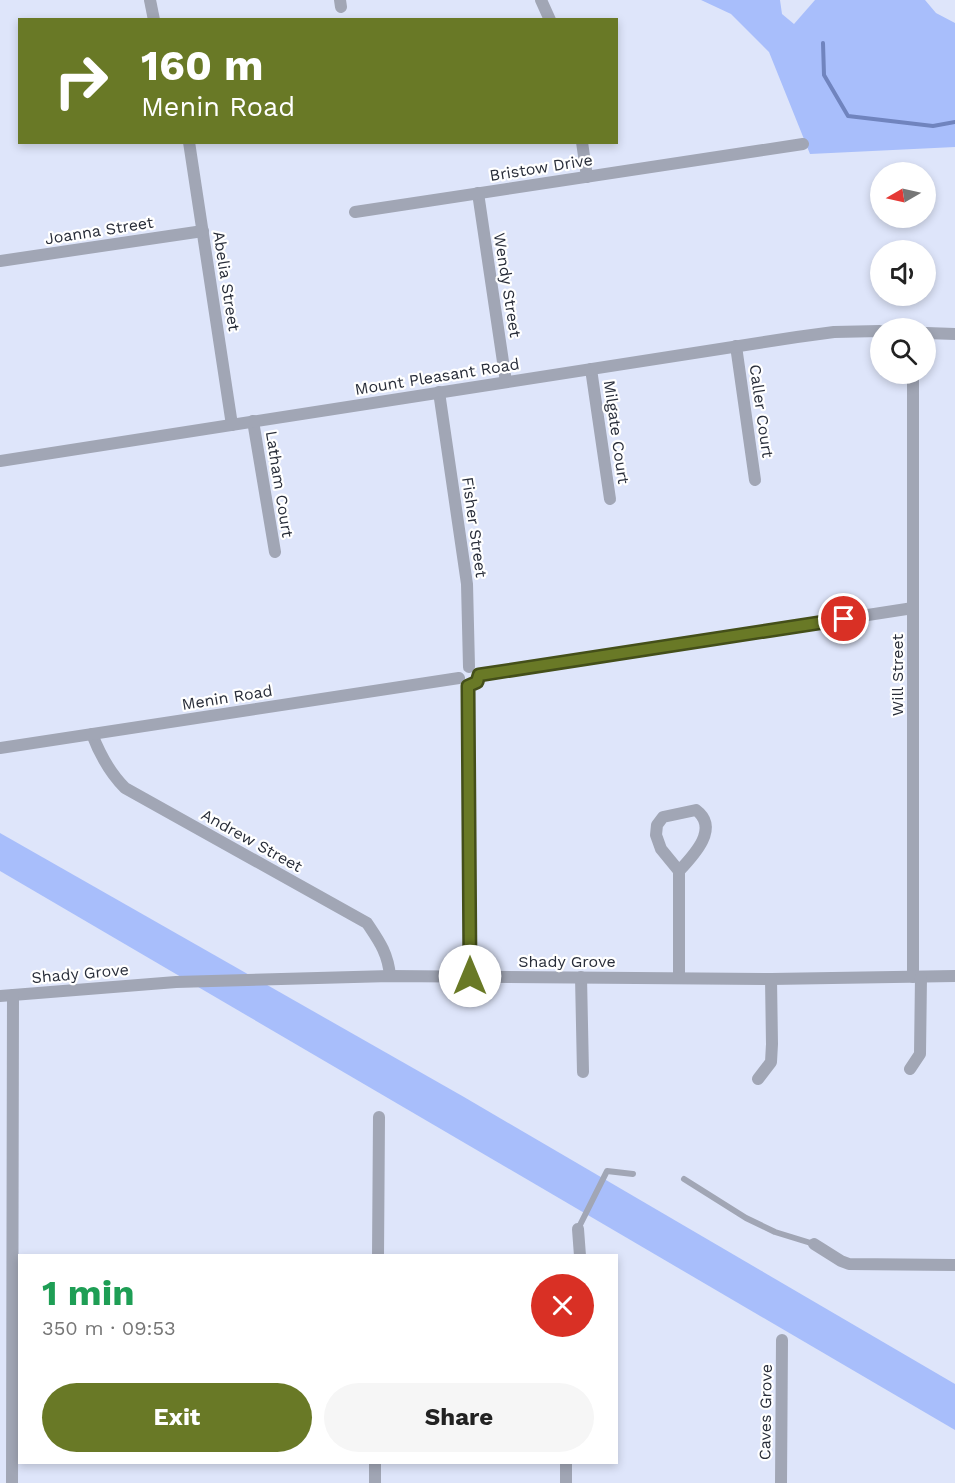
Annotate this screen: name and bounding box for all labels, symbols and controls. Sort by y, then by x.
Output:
text: 160 m [141,41,264,90]
icon: right [42,42,120,120]
text: Menin Road [141,91,295,123]
street label: Bristow Drive [488,150,594,185]
north arrow [870,162,936,228]
map controls [870,162,936,384]
street label: Joanna Street [43,212,155,248]
street label: Abelia Street [209,230,244,333]
street label: Wendy Street [490,231,525,339]
button: sound [870,240,936,306]
button: search [870,318,936,384]
street label: Mount Pleasant Road [353,354,521,399]
street label: Caller Court [746,363,777,459]
street label: Milgate Court [600,379,633,486]
street label: Latham Court [262,429,297,539]
street label: Fisher Street [458,476,491,579]
pin [818,593,869,644]
icon: arrive [827,602,860,635]
street label: Will Street [888,633,907,716]
street label: Menin Road [180,681,274,714]
street label: Andrew Street [198,805,306,876]
position arrow [438,944,502,1008]
street label: Shady Grove [518,952,616,971]
street label: Shady Grove [31,960,129,987]
text: 1 min [42,1272,134,1314]
button: close [531,1274,594,1337]
text: 350 m · 09:53 [42,1316,176,1340]
street label: Caves Grove [755,1364,776,1460]
button: Exit [42,1383,312,1452]
button: Share [324,1383,594,1452]

